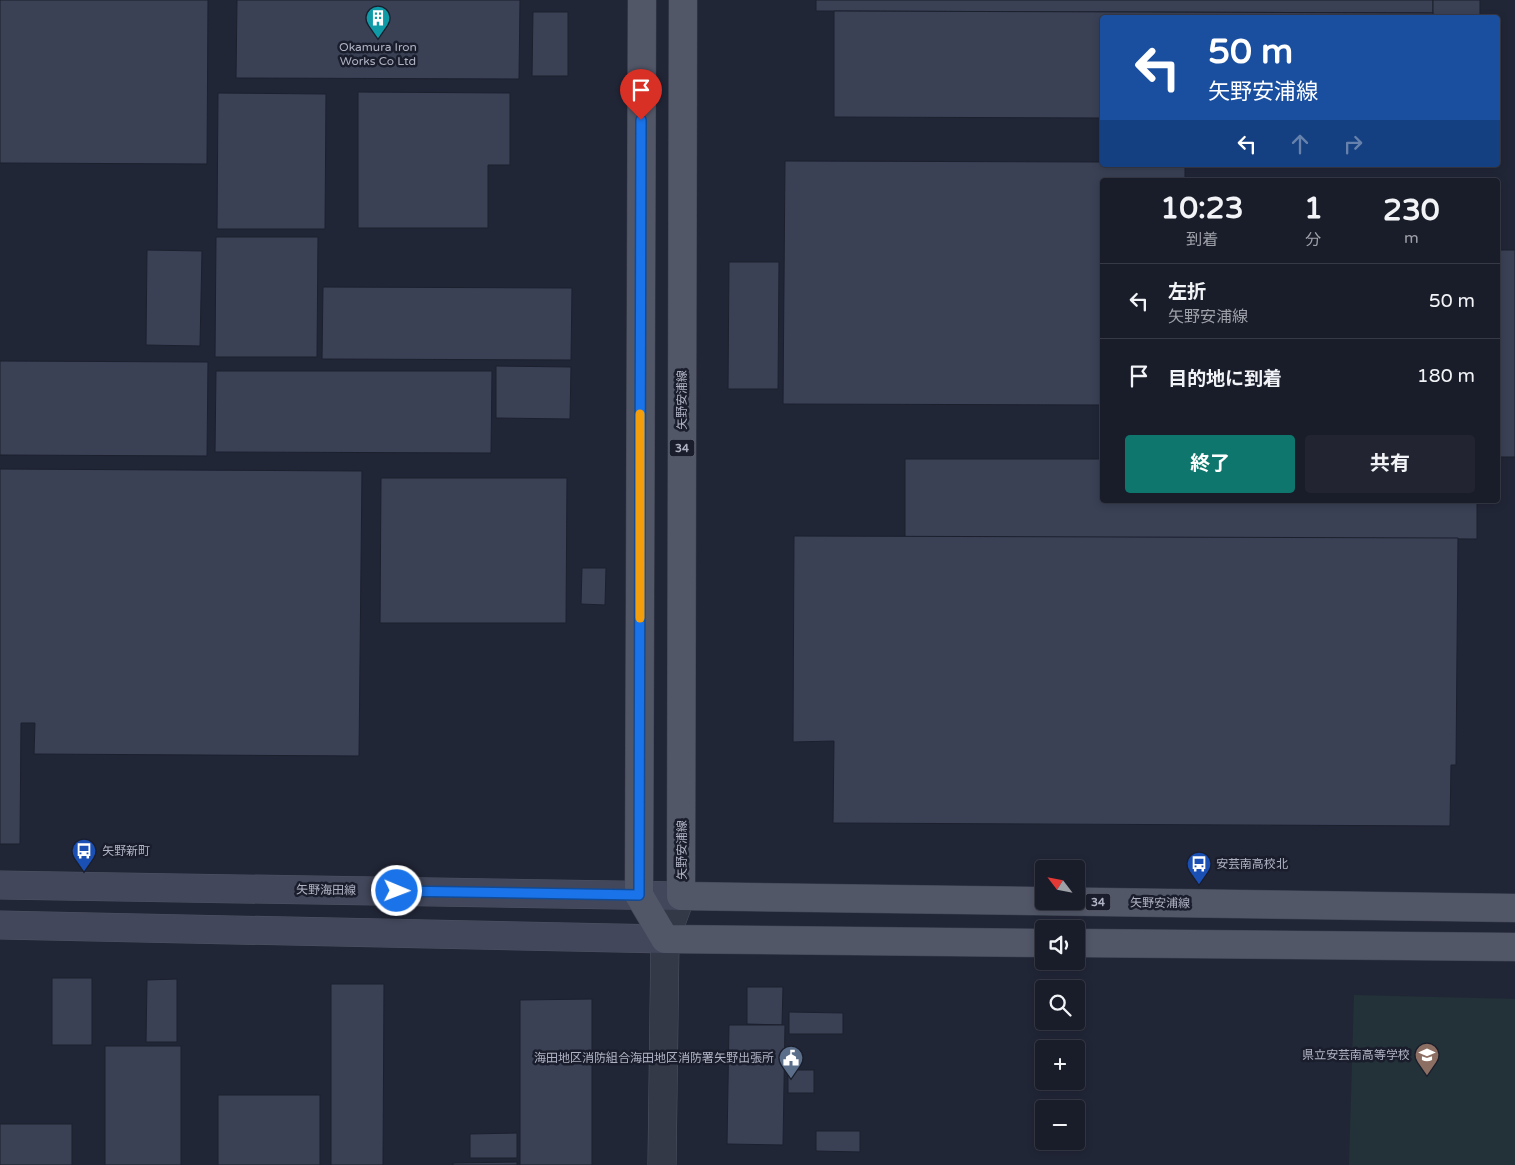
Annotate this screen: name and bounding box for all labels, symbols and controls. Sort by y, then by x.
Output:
building icon: Okamura Iron Works Co Ltd [365,5,391,39]
text: 50 m [1208,31,1293,73]
icon: left [1125,35,1190,100]
place label: Okamura Iron Works Co Ltd [339,40,417,68]
pin [620,69,662,120]
icon: arrive [627,76,655,104]
text: 矢野安浦線 [1208,79,1318,105]
icon: left [1233,130,1261,158]
icon: ahead [1286,130,1314,158]
icon: right [1339,130,1367,158]
text: 10:23 [1160,190,1244,227]
text: 1 [1304,190,1323,227]
text: 230 [1383,192,1440,229]
text: m [1404,228,1419,248]
text: 到着 [1186,230,1218,250]
text: 分 [1305,230,1321,250]
text: 左折 [1168,281,1206,303]
icon: left [1125,287,1153,315]
text: 50 m [1429,290,1475,312]
text: 矢野安浦線 [1168,307,1248,327]
icon: arrive [1125,362,1153,390]
text: 180 m [1417,365,1475,387]
text: 目的地に到着 [1168,368,1282,390]
street label: 矢野安浦線 [675,370,689,430]
button: 終了 [1125,435,1295,493]
button: 共有 [1305,435,1475,493]
road number: 34 [670,439,694,456]
street label: 矢野安浦線 [675,820,689,880]
bus stop icon: 矢野新町 [71,838,97,872]
place label: 矢野新町 [102,844,150,858]
bus stop icon: 安芸南高校北 [1186,851,1212,885]
place label: 安芸南高校北 [1216,857,1288,871]
north arrow [1035,860,1085,910]
map controls [1035,860,1085,1150]
position arrow [370,864,422,916]
street label: 矢野海田線 [296,882,356,898]
road number: 34 [1086,894,1110,910]
street label: 矢野安浦線 [1130,895,1190,911]
button: sound [1035,920,1085,970]
button: search [1035,980,1085,1030]
button: + [1035,1040,1085,1090]
school or university icon: 県立安芸南高等学校 [1414,1042,1440,1076]
public building icon: 海田地区消防組合海田地区消防署矢野出張所 [778,1045,804,1079]
place label: 県立安芸南高等学校 [1302,1048,1410,1062]
place label: 海田地区消防組合海田地区消防署矢野出張所 [534,1051,774,1065]
button: − [1035,1100,1085,1150]

